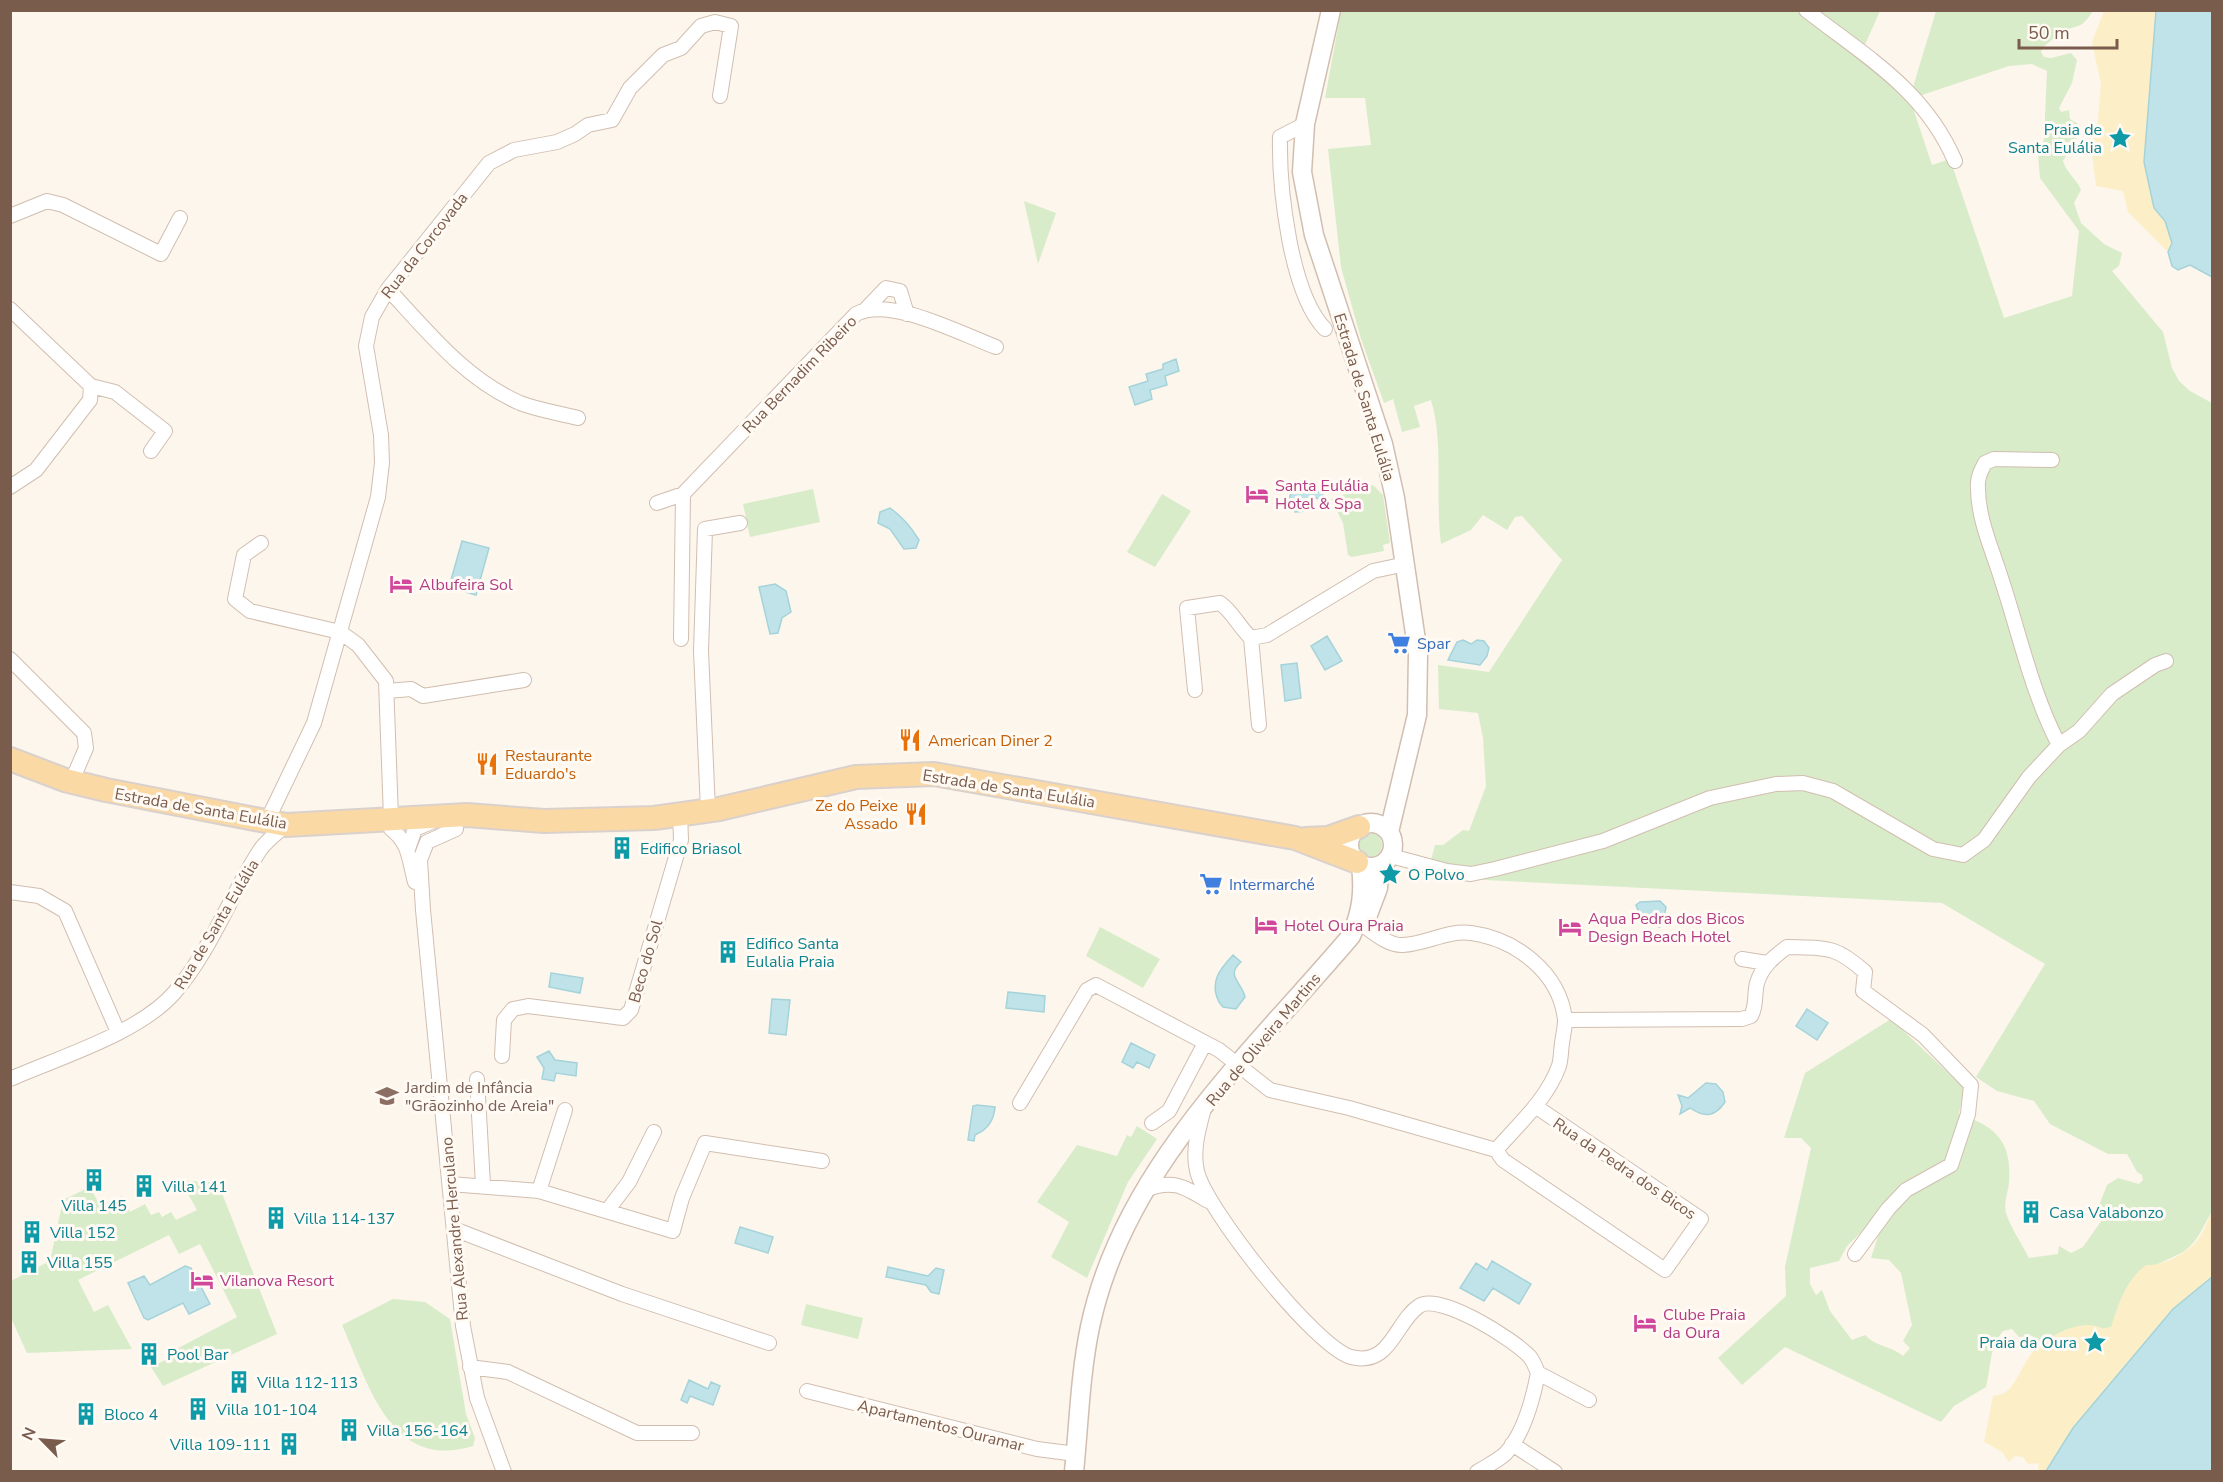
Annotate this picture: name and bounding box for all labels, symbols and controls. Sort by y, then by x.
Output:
scale bar [2019,12,2116,50]
text: 50 m [2028,21,2070,45]
place label: Praia de Santa Eulália [2008,119,2102,159]
place icon: Praia de Santa Eulália [2107,125,2133,151]
street label: Rua da Corcovada [376,188,473,303]
street label: Rua Bernadim Ribeiro [738,311,862,439]
street label: Estrada de Santa Eulália [1328,311,1400,484]
place label: Santa Eulália Hotel & Spa [1275,475,1369,515]
hotel icon: Santa Eulália Hotel & Spa [1244,481,1270,507]
hotel icon: Albufeira Sol [388,571,414,597]
place label: Albufeira Sol [419,574,513,596]
supermarket icon: Spar [1386,630,1412,656]
place label: Spar [1417,633,1451,655]
restaurant icon: American Diner 2 [897,727,923,753]
place label: American Diner 2 [928,730,1053,752]
place label: Restaurante Eduardo's [505,745,592,785]
restaurant icon: Restaurante Eduardo's [474,751,500,777]
street label: Estrada de Santa Eulália [921,764,1097,813]
street label: Estrada de Santa Eulália [113,783,289,835]
place label: Ze do Peixe Assado [815,795,898,835]
restaurant icon: Ze do Peixe Assado [903,801,929,827]
building icon: Edifico Briasol [609,835,635,861]
place label: Edifico Briasol [640,838,742,860]
street label: Rua de Santa Eulália [169,855,264,994]
place icon: O Polvo [1377,861,1403,887]
place label: O Polvo [1408,864,1465,886]
supermarket icon: Intermarché [1198,871,1224,897]
place label: Intermarché [1229,874,1315,896]
place label: Aqua Pedra dos Bicos Design Beach Hotel [1588,908,1745,948]
hotel icon: Hotel Oura Praia [1253,912,1279,938]
hotel icon: Aqua Pedra dos Bicos Design Beach Hotel [1557,914,1583,940]
place label: Hotel Oura Praia [1284,915,1404,937]
street label: Beco do Sol [624,917,668,1005]
place label: Edifico Santa Eulalia Praia [746,933,839,973]
building icon: Edifico Santa Eulalia Praia [715,939,741,965]
street label: Rua de Oliveira Martins [1201,968,1326,1111]
place label: Jardim de Infância "Grãozinho de Areia" [404,1077,554,1117]
school or university icon: Jardim de Infância "Grãozinho de Areia" [374,1083,400,1109]
street label: Rua da Pedra dos Bicos [1548,1113,1700,1225]
street label: Rua Alexandre Herculano [436,1136,474,1322]
building icon: Villa 145 [81,1167,107,1193]
building icon: Villa 141 [131,1173,157,1199]
place label: Villa 141 [161,1176,228,1198]
place label: Villa 145 [60,1195,127,1217]
building icon: Casa Valabonzo [2018,1199,2044,1225]
place label: Casa Valabonzo [2049,1202,2164,1224]
building icon: Villa 114-137 [263,1205,289,1231]
place label: Villa 114-137 [293,1208,395,1230]
building icon: Villa 152 [19,1219,45,1245]
place label: Villa 152 [49,1222,116,1244]
building icon: Villa 155 [16,1249,42,1275]
place label: Villa 155 [46,1252,113,1274]
hotel icon: Vilanova Resort [189,1267,215,1293]
place label: Vilanova Resort [219,1270,334,1292]
place label: Clube Praia da Oura [1663,1304,1746,1344]
hotel icon: Clube Praia da Oura [1632,1310,1658,1336]
place icon: Praia da Oura [2082,1329,2108,1355]
place label: Praia da Oura [1979,1332,2077,1354]
building icon: Pool Bar [136,1341,162,1367]
place label: Pool Bar [167,1344,229,1366]
building icon: Villa 112-113 [226,1369,252,1395]
place label: Villa 112-113 [256,1372,358,1394]
street label: Apartamentos Ouramar [855,1395,1026,1457]
building icon: Villa 101-104 [185,1396,211,1422]
place label: Villa 101-104 [215,1399,318,1421]
building icon: Bloco 4 [73,1401,99,1427]
place label: Bloco 4 [104,1404,159,1426]
north arrow [12,1410,72,1470]
building icon: Villa 156-164 [336,1417,362,1443]
place label: Villa 156-164 [366,1420,469,1442]
text: N [17,1424,42,1444]
building icon: Villa 109-111 [276,1431,302,1457]
place label: Villa 109-111 [169,1434,271,1456]

